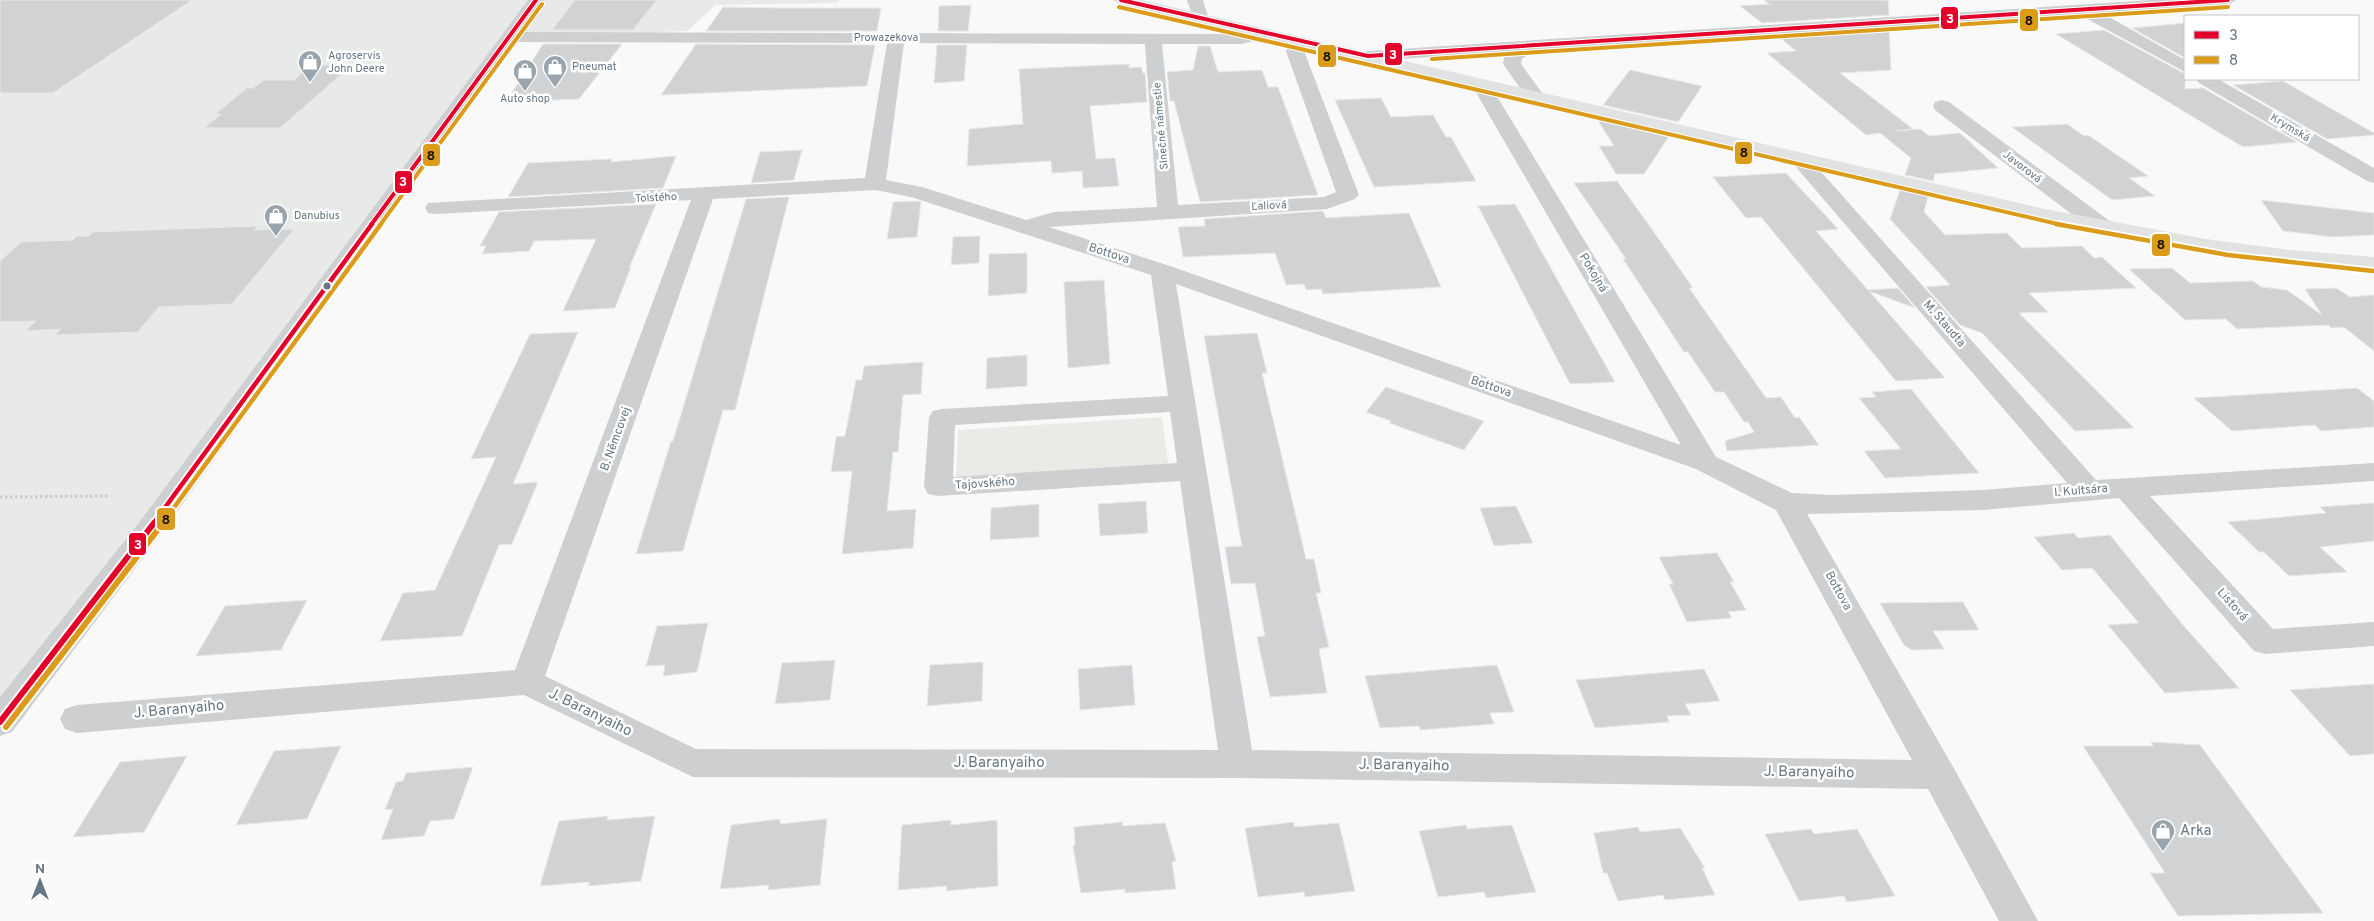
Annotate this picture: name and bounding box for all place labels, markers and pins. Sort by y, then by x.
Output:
shop icon: Agroservis John Deere [297,49,323,83]
place label: Agroservis John Deere [328,49,385,76]
shop icon: Pneumat [542,54,568,88]
shop icon: Auto shop [512,58,538,92]
place label: Pneumat [572,60,617,74]
place label: Auto shop [500,92,550,106]
shop icon: Danubius [263,203,289,237]
place label: Danubius [294,209,340,223]
unlabelled marker [322,281,332,291]
shop icon: Arka [2150,818,2176,852]
place label: Arka [2180,822,2211,841]

